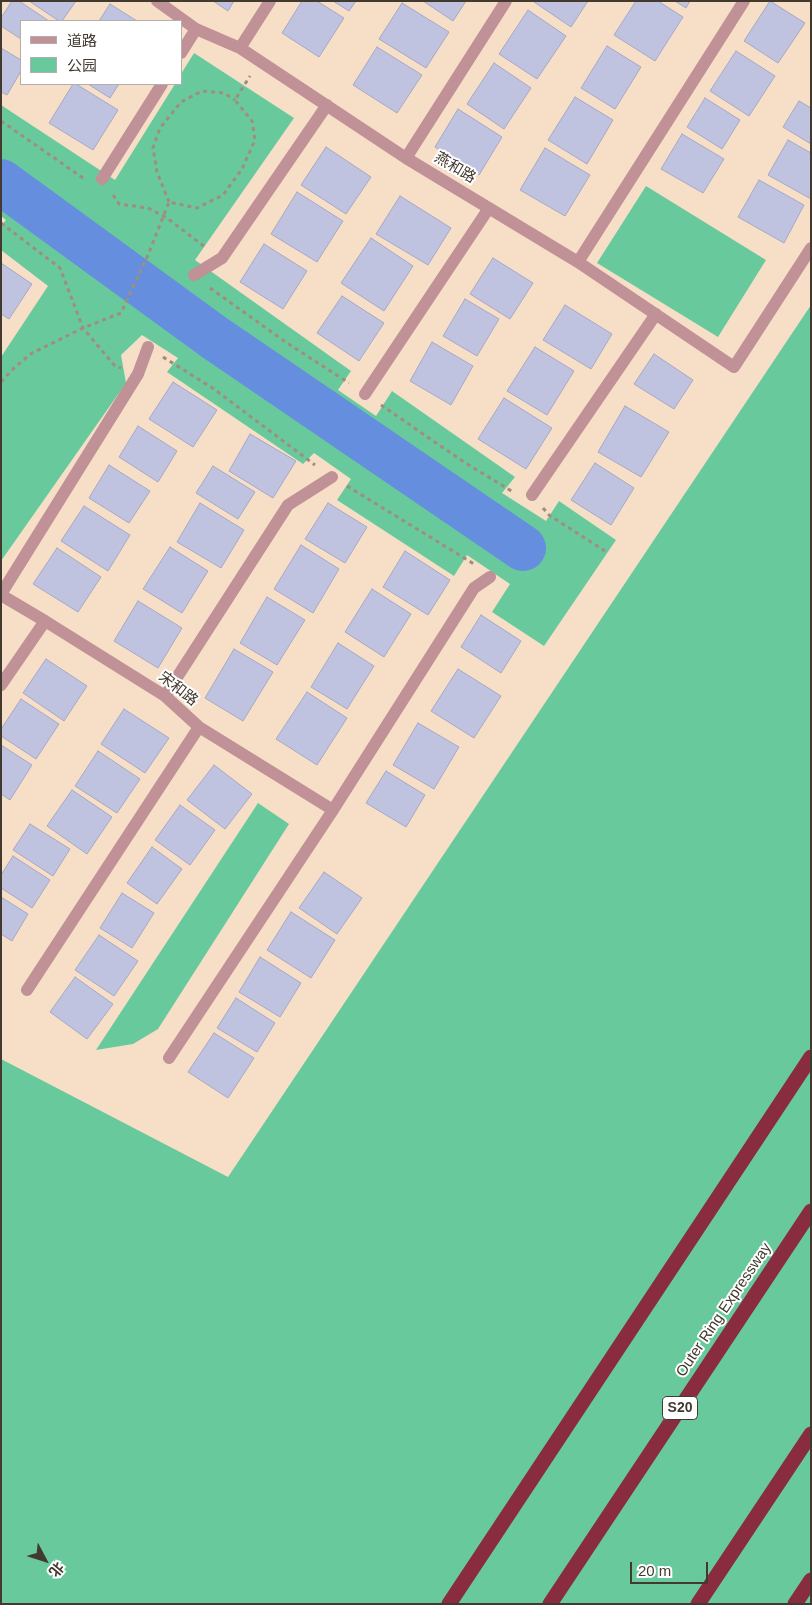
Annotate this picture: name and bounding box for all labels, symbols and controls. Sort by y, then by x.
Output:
legend [20,20,182,85]
text: 道路 [67,32,97,49]
text: 公园 [67,57,97,74]
street label: 燕和路 [431,149,479,187]
street label: 宋和路 [155,668,201,710]
street label: Outer Ring Expressway [672,1240,776,1380]
road number: S20 [662,1396,698,1420]
north arrow [20,1535,70,1585]
scale bar [632,1552,710,1584]
text: 北 [46,1559,67,1580]
text: 20 m [638,1562,671,1579]

